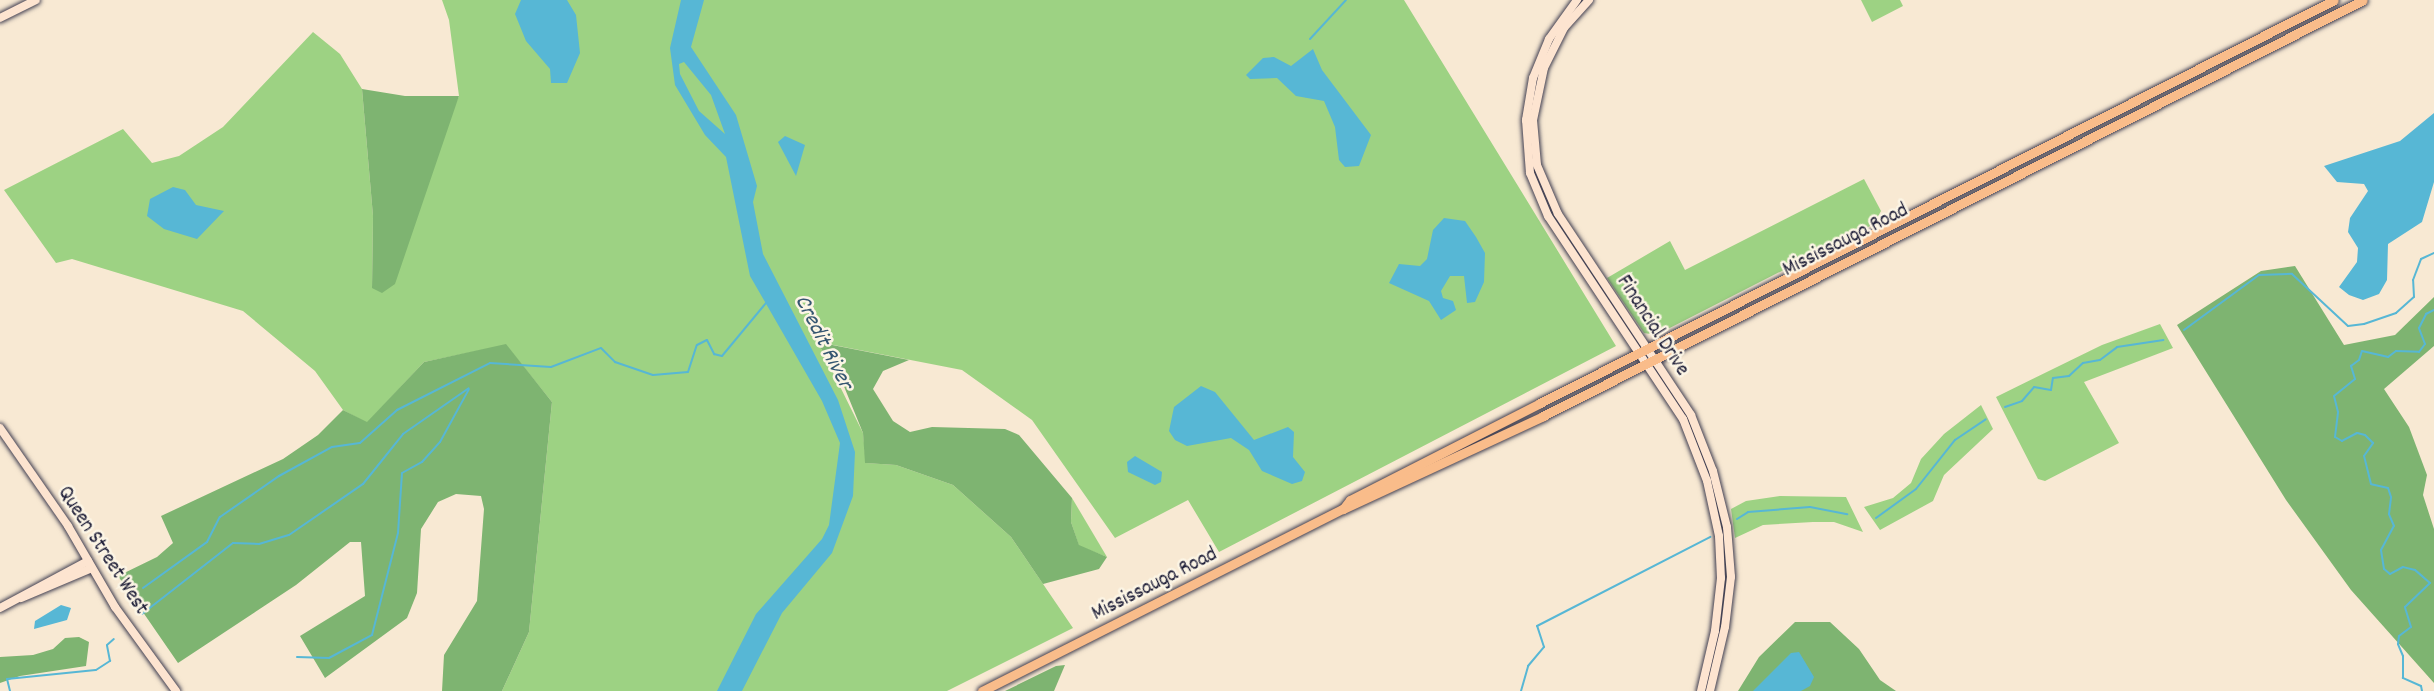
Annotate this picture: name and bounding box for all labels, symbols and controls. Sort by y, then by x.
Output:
street label: Mississauga Road [1779,199,1913,283]
street label: Financial Drive [1610,271,1694,381]
water label: Credit River [786,291,858,395]
street label: Queen Street West [51,482,153,620]
street label: Mississauga Road [1088,543,1222,627]

